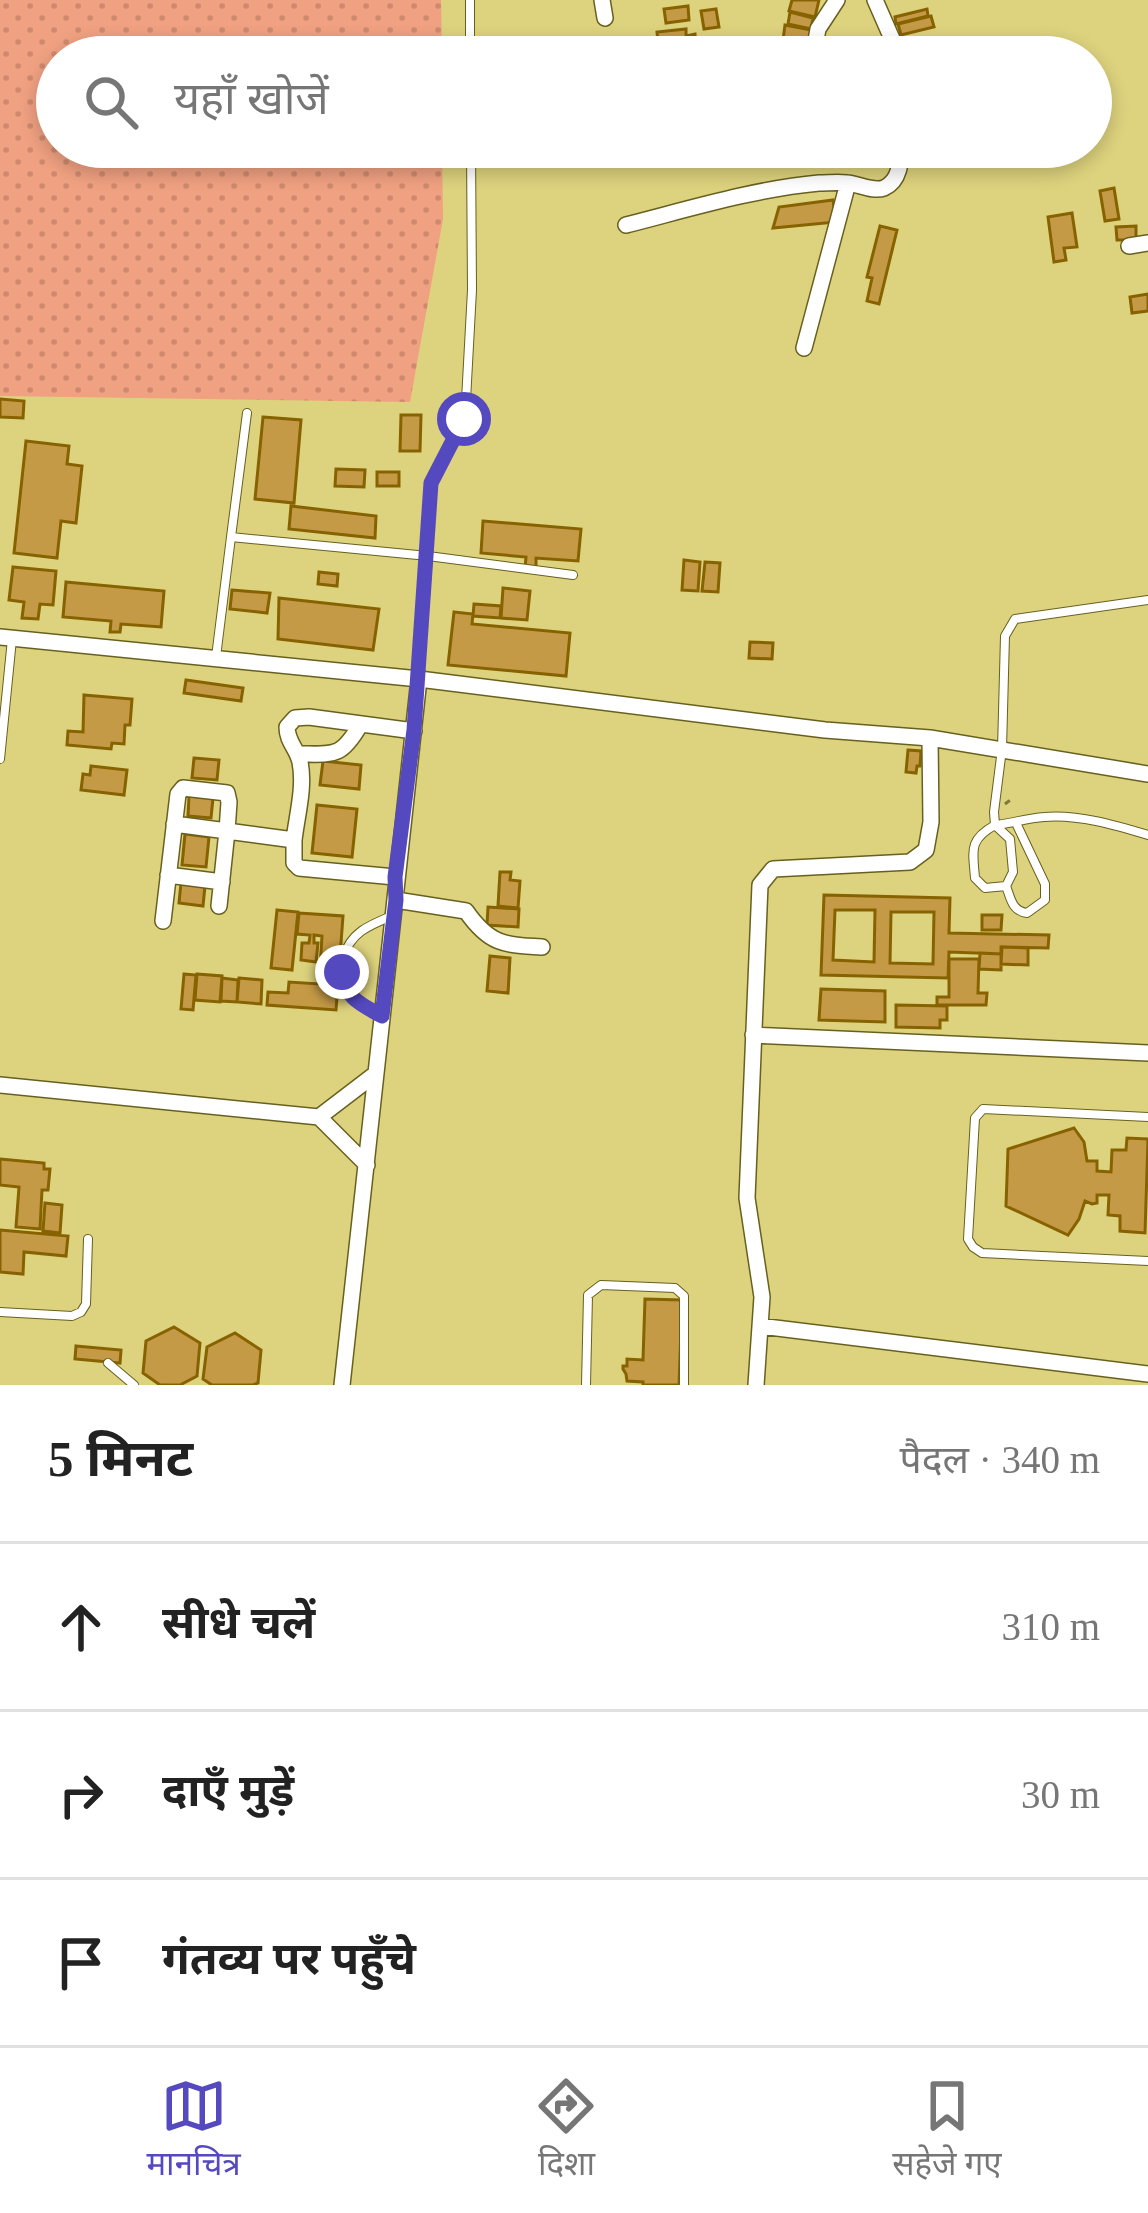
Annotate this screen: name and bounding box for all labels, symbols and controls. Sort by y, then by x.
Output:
search box [36,36,1112,168]
icon: search [78,69,144,135]
text: यहाँ खोजें [174,74,329,124]
route start [437,392,491,446]
route end [315,945,369,999]
text: 5 मिनट [48,1431,193,1487]
text: पैदल · 340 m [900,1438,1100,1481]
icon: ahead [48,1594,114,1660]
text: सीधे चलें [162,1598,315,1648]
text: 310 m [1001,1605,1100,1648]
icon: right [48,1762,114,1828]
text: दाएँ मुड़ें [162,1766,294,1816]
text: 30 m [1021,1773,1100,1816]
icon: arrive [48,1930,114,1996]
text: गंतव्य पर पहुँचे [162,1934,416,1984]
tab: मानचित्र [146,2073,241,2188]
tab: दिशा [533,2073,599,2188]
tab: सहेजे गए [892,2073,1002,2188]

